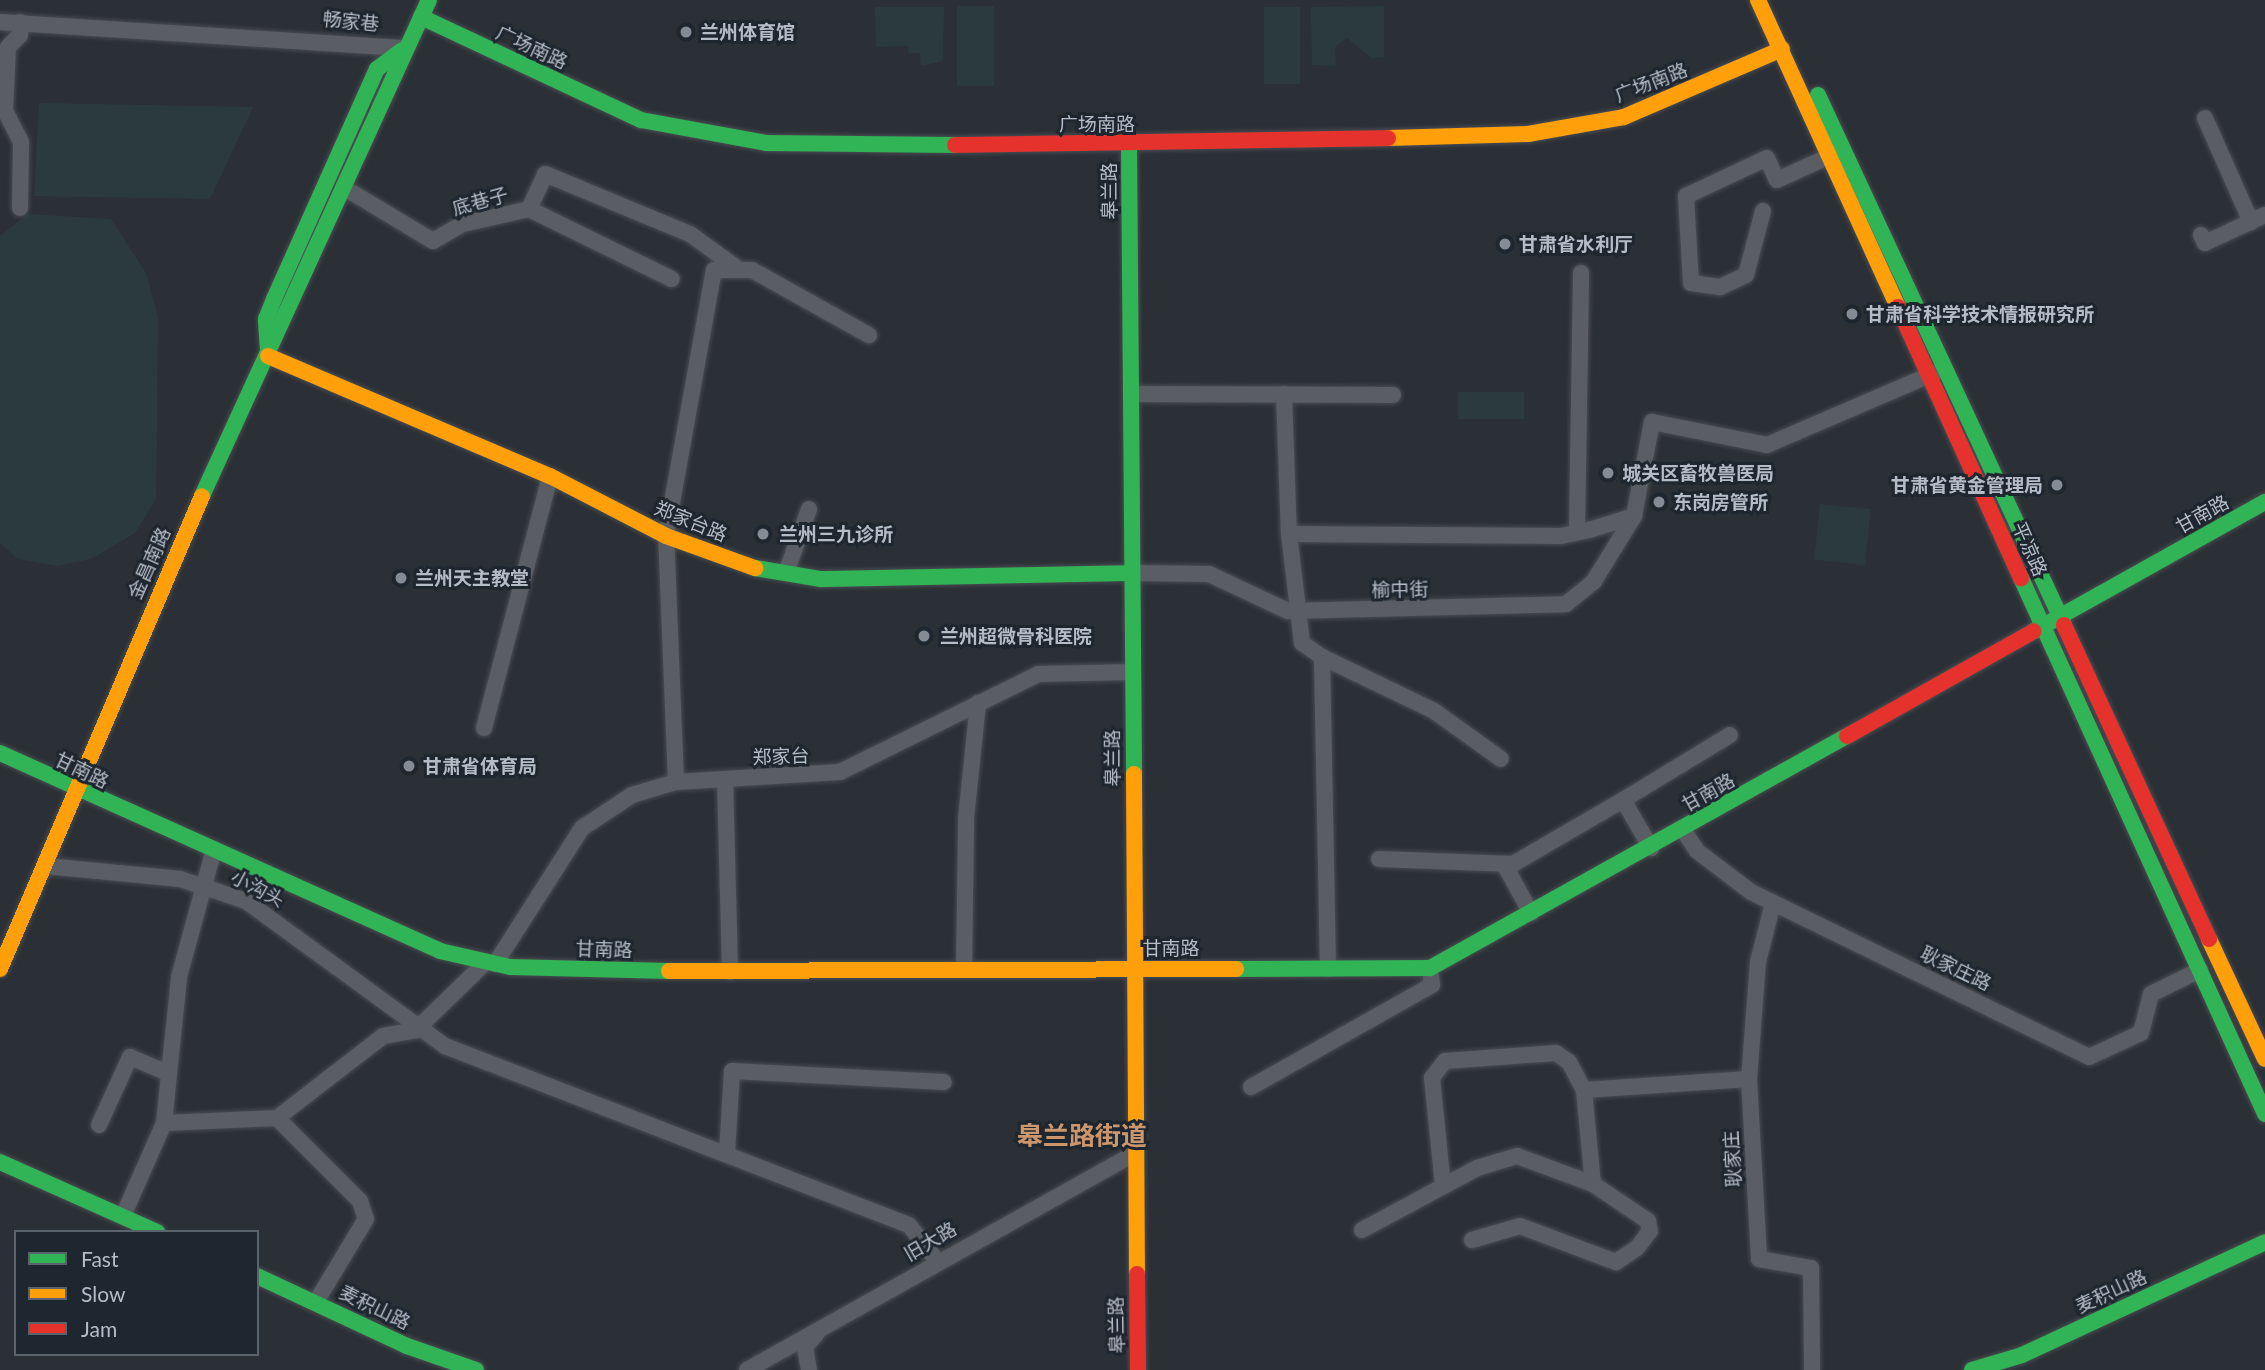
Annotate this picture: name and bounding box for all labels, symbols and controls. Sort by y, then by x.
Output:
street label: 畅家巷 [321,7,381,35]
street label: 广场南路 [493,21,571,73]
place label: 兰州体育馆 [700,21,795,43]
marker: 兰州体育馆 [678,24,694,40]
street label: 广场南路 [1611,58,1691,106]
street label: 广场南路 [1059,113,1135,135]
street label: 皋兰路 [1098,163,1120,219]
street label: 底巷子 [449,182,511,220]
place label: 甘肃省水利厅 [1519,233,1633,255]
marker: 甘肃省水利厅 [1497,236,1513,252]
place label: 甘肃省科学技术情报研究所 [1866,303,2094,325]
marker: 甘肃省科学技术情报研究所 [1844,306,1860,322]
place label: 城关区畜牧兽医局 [1622,462,1774,484]
marker: 城关区畜牧兽医局 [1600,465,1616,481]
place label: 甘肃省黄金管理局 [1891,474,2043,496]
marker: 甘肃省黄金管理局 [2049,477,2065,493]
street label: 甘南路 [2172,490,2232,538]
place label: 东岗房管所 [1673,491,1768,513]
marker: 东岗房管所 [1651,494,1667,510]
street label: 郑家台路 [651,496,731,546]
street label: 平凉路 [2008,518,2052,580]
place label: 兰州三九诊所 [779,523,893,545]
street label: 金昌南路 [123,524,175,602]
marker: 兰州三九诊所 [753,524,773,544]
place label: 兰州天主教堂 [415,567,529,589]
marker: 兰州天主教堂 [393,570,409,586]
street label: 榆中街 [1371,577,1429,601]
place label: 兰州超微骨科医院 [940,625,1092,647]
marker: 兰州超微骨科医院 [914,626,934,646]
street label: 皋兰路 [1101,730,1123,786]
street label: 郑家台 [752,744,810,768]
street label: 甘南路 [51,747,113,793]
place label: 甘肃省体育局 [423,755,537,777]
marker: 甘肃省体育局 [401,758,417,774]
street label: 甘南路 [1678,768,1738,816]
street label: 小沟头 [227,865,289,911]
street label: 甘南路 [575,937,633,961]
street label: 甘南路 [1143,937,1199,959]
street label: 耿家庄路 [1917,941,1995,995]
district label: 皋兰路街道 [1017,1120,1147,1152]
street label: 耿家庄 [1719,1130,1745,1188]
street label: 旧大路 [900,1217,960,1265]
legend [14,1230,259,1356]
text: Fast [81,1246,118,1271]
street label: 麦积山路 [2072,1265,2150,1317]
street label: 麦积山路 [336,1280,414,1334]
text: Slow [81,1281,125,1306]
street label: 皋兰路 [1104,1296,1128,1354]
text: Jam [81,1316,117,1341]

